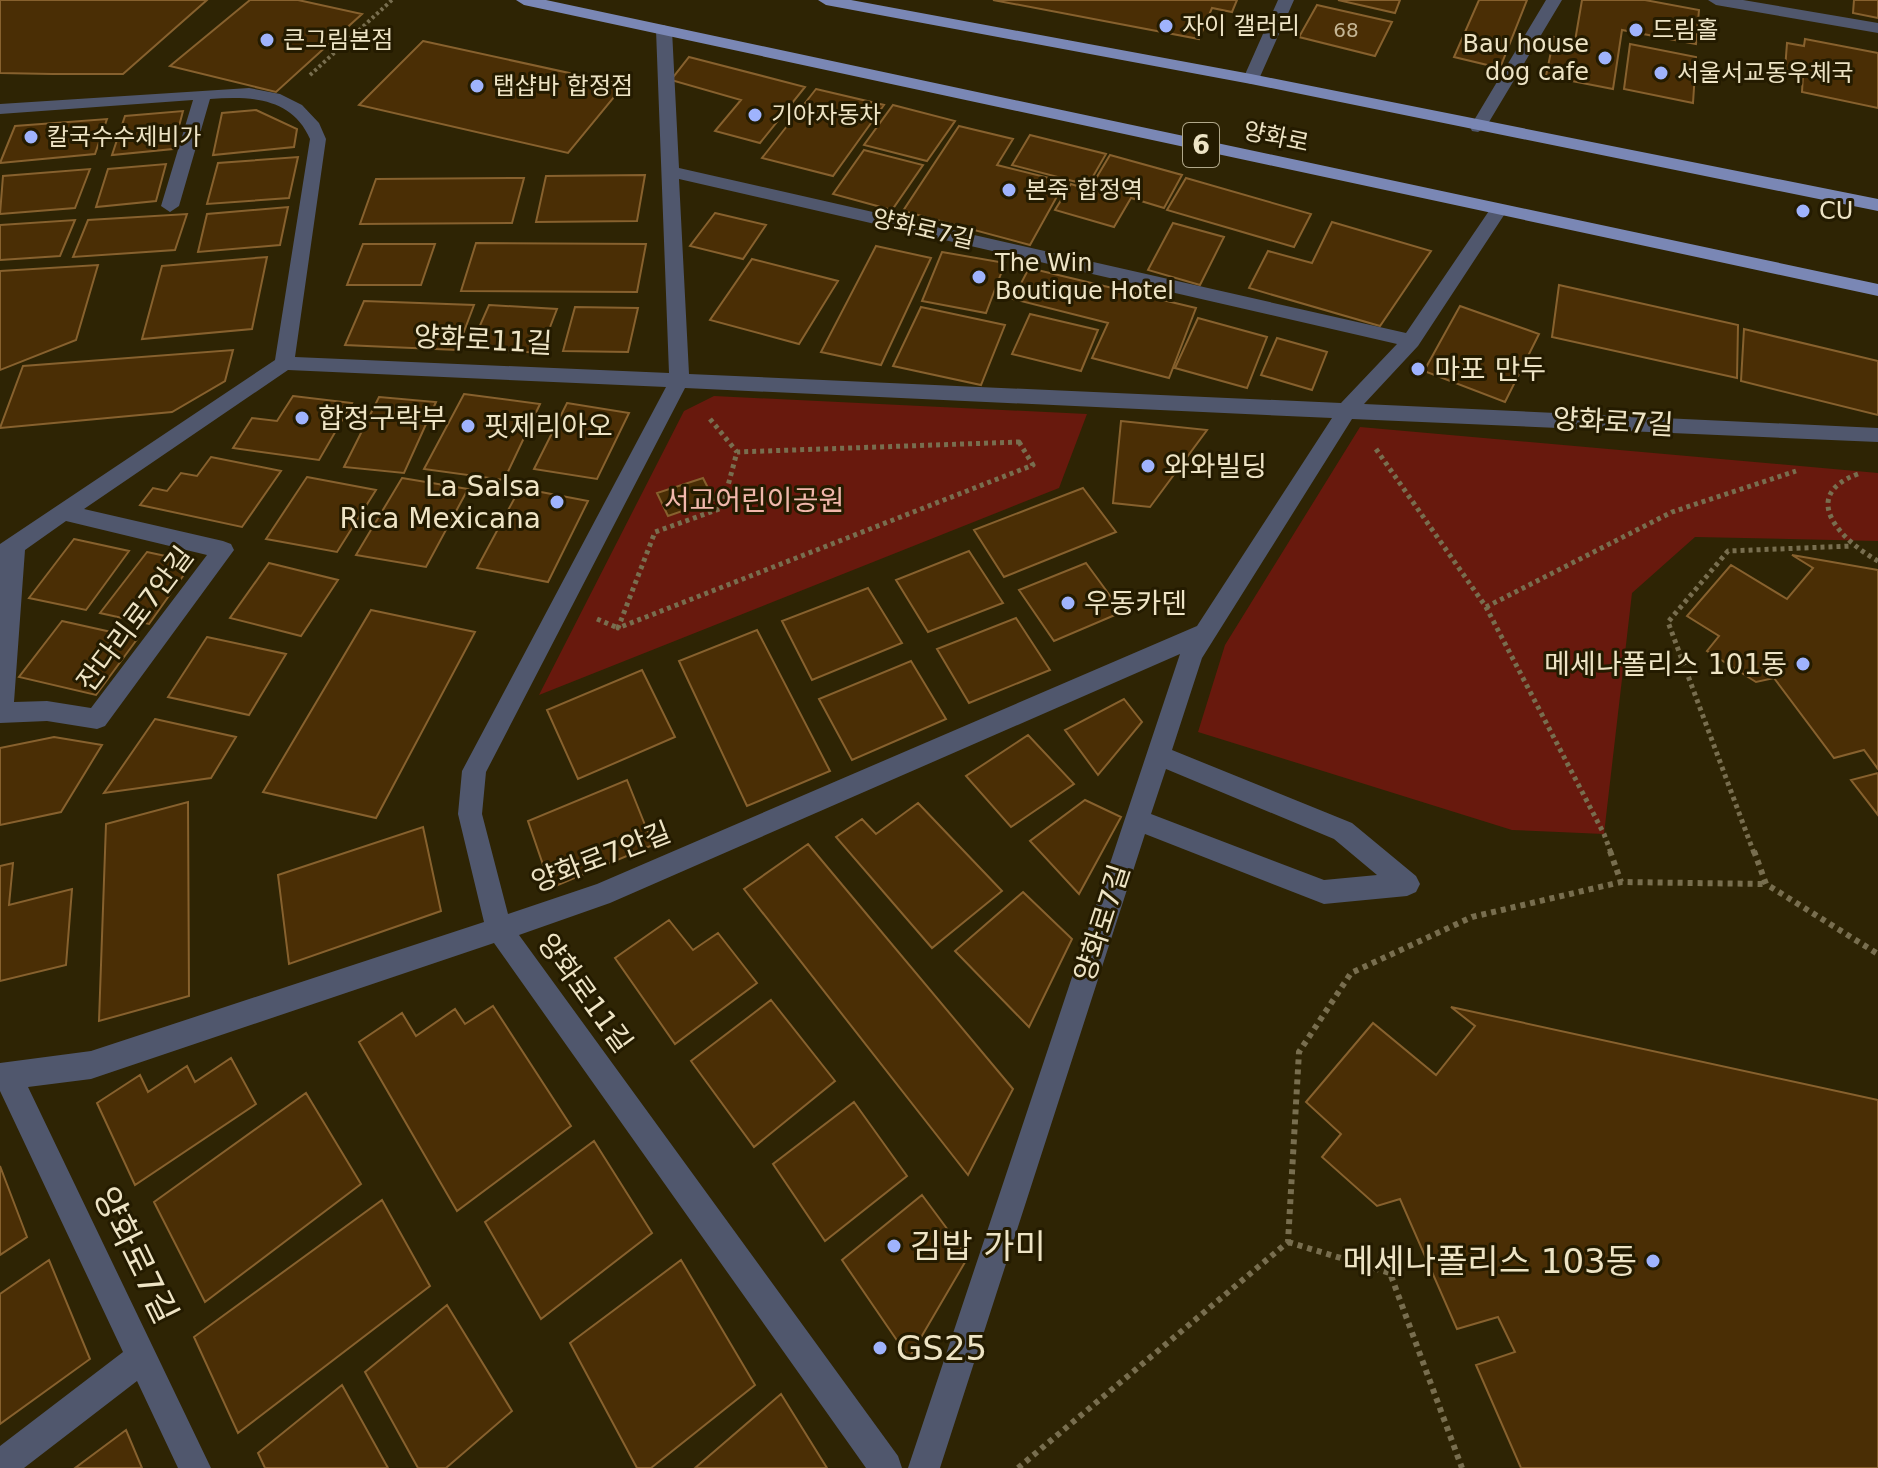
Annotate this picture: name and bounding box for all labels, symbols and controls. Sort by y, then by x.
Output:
place label: 자이 갤러리 [1182,12,1300,40]
place label: 드림홀 [1652,16,1718,44]
marker: 자이 갤러리 [1157,17,1175,35]
house number: 68 [1333,18,1359,42]
marker: 드림홀 [1627,21,1645,39]
place label: 큰그림본점 [283,26,393,54]
place label: Bau house dog cafe [1463,30,1589,86]
marker: 큰그림본점 [258,31,276,49]
marker: Bau house dog cafe [1596,49,1614,67]
place label: 서울서교동우체국 [1677,59,1854,87]
marker: 서울서교동우체국 [1652,64,1670,82]
place label: 탭샵바 합정점 [493,72,633,100]
marker: 탭샵바 합정점 [468,77,486,95]
place label: 기아자동차 [771,101,881,129]
marker: 기아자동차 [746,106,764,124]
street label: 양화로 [1241,116,1311,158]
place label: 칼국수수제비가 [47,123,202,151]
road number: 6 [1183,123,1219,167]
marker: 칼국수수제비가 [22,128,40,146]
place label: 본죽 합정역 [1025,176,1143,204]
marker: 본죽 합정역 [1000,181,1018,199]
place label: CU [1819,197,1853,225]
marker: CU [1794,202,1812,220]
street label: 양화로7길 [869,204,977,254]
place label: The Win Boutique Hotel [994,249,1174,305]
marker: The Win Boutique Hotel [970,268,988,286]
street label: 양화로11길 [413,320,553,360]
place label: 마포 만두 [1434,353,1546,386]
marker: 마포 만두 [1409,360,1427,378]
place label: 합정구락부 [318,402,447,435]
street label: 양화로7길 [1552,402,1674,442]
marker: 합정구락부 [293,409,311,427]
place label: 핏제리아오 [484,410,613,443]
marker: 핏제리아오 [459,417,477,435]
place label: 와와빌딩 [1164,450,1267,483]
marker: 와와빌딩 [1139,457,1157,475]
place label: La Salsa Rica Mexicana [340,470,541,535]
park label: 서교어린이공원 [664,484,844,517]
marker: La Salsa Rica Mexicana [548,493,566,511]
street label: 잔다리로7안길 [70,540,200,698]
place label: 우동카덴 [1084,587,1187,620]
marker: 우동카덴 [1059,594,1077,612]
place label: 메세나폴리스 101동 [1544,648,1787,681]
marker: 메세나폴리스 101동 [1794,655,1812,673]
street label: 양화로7안길 [527,815,675,899]
street label: 양화로7길 [1068,860,1136,986]
street label: 양화로11길 [531,927,639,1059]
street label: 양화로7길 [86,1180,186,1330]
place label: 김밥 가미 [910,1226,1046,1266]
marker: 김밥 가미 [885,1237,903,1255]
place label: 메세나폴리스 103동 [1342,1241,1637,1281]
marker: 메세나폴리스 103동 [1644,1252,1662,1270]
place label: GS25 [896,1328,987,1368]
marker: GS25 [871,1339,889,1357]

